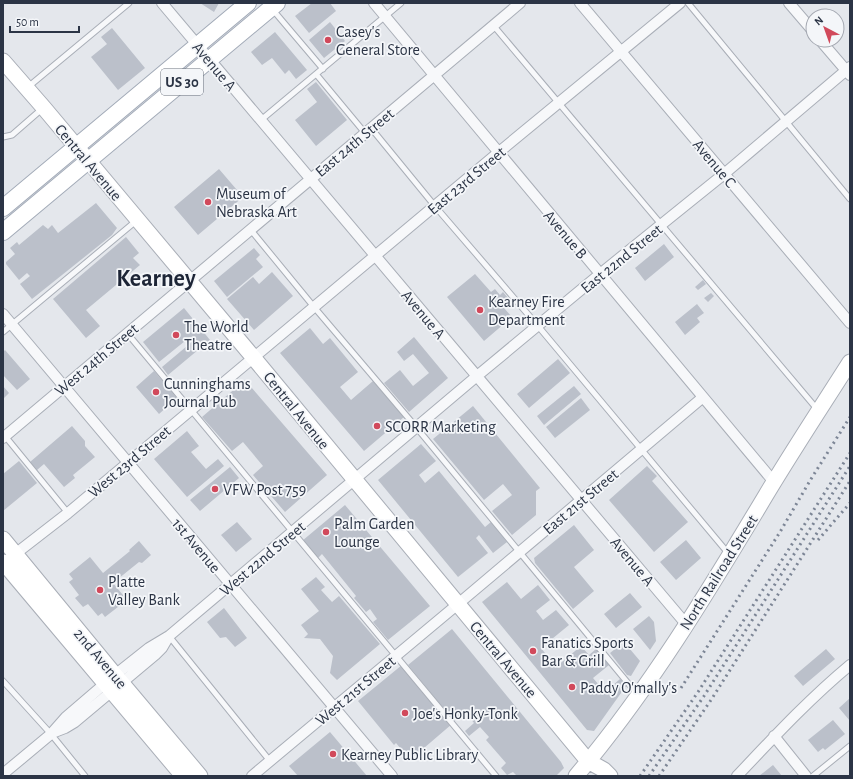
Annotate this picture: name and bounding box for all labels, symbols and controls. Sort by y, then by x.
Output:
scale bar [10,8,79,34]
north arrow [805,8,845,48]
text: N [812,14,825,27]
text: 50 m [16,16,39,28]
place label: Casey's General Store [336,24,420,58]
marker: Casey's General Store [323,35,333,45]
street label: Avenue A [189,39,239,94]
road number: US 30 [161,69,203,95]
street label: East 24th Street [312,105,397,180]
street label: Central Avenue [52,121,125,204]
street label: Avenue C [690,136,739,191]
street label: East 23rd Street [425,144,509,218]
place label: Museum of Nebraska Art [216,186,297,220]
marker: Museum of Nebraska Art [203,197,213,207]
street label: Avenue B [541,207,590,262]
street label: East 22nd Street [578,221,665,296]
district label: Kearney [116,267,196,291]
street label: Avenue A [398,287,448,342]
place label: Kearney Fire Department [488,294,565,328]
marker: Kearney Fire Department [475,305,485,315]
place label: The World Theatre [184,319,249,353]
street label: West 24th Street [52,320,141,399]
marker: The World Theatre [171,330,181,340]
street label: Central Avenue [260,369,332,452]
place label: Cunninghams Journal Pub [164,376,251,410]
marker: Cunninghams Journal Pub [151,387,161,397]
place label: SCORR Marketing [385,419,496,435]
marker: SCORR Marketing [372,421,382,431]
street label: West 23rd Street [85,423,174,501]
street label: East 21st Street [540,466,621,538]
place label: VFW Post 759 [223,482,306,498]
marker: VFW Post 759 [210,484,220,494]
street label: North Railroad Street [677,512,761,633]
street label: 1st Avenue [169,515,224,576]
place label: Palm Garden Lounge [334,516,414,550]
street label: West 22nd Street [217,519,308,599]
marker: Palm Garden Lounge [321,527,331,537]
street label: Avenue A [607,534,657,589]
place label: Platte Valley Bank [108,574,180,609]
marker: Platte Valley Bank [95,585,105,595]
street label: Central Avenue [467,618,540,701]
street label: 2nd Avenue [71,625,130,692]
place label: Fanatics Sports Bar & Grill [541,635,634,669]
marker: Fanatics Sports Bar & Grill [528,646,538,656]
street label: West 21st Street [313,653,399,729]
place label: Paddy O'mally's [580,680,677,697]
marker: Paddy O'mally's [567,682,577,692]
place label: Joe's Honky-Tonk [413,706,518,723]
marker: Joe's Honky-Tonk [400,708,410,718]
place label: Kearney Public Library [341,747,479,764]
marker: Kearney Public Library [328,749,338,759]

